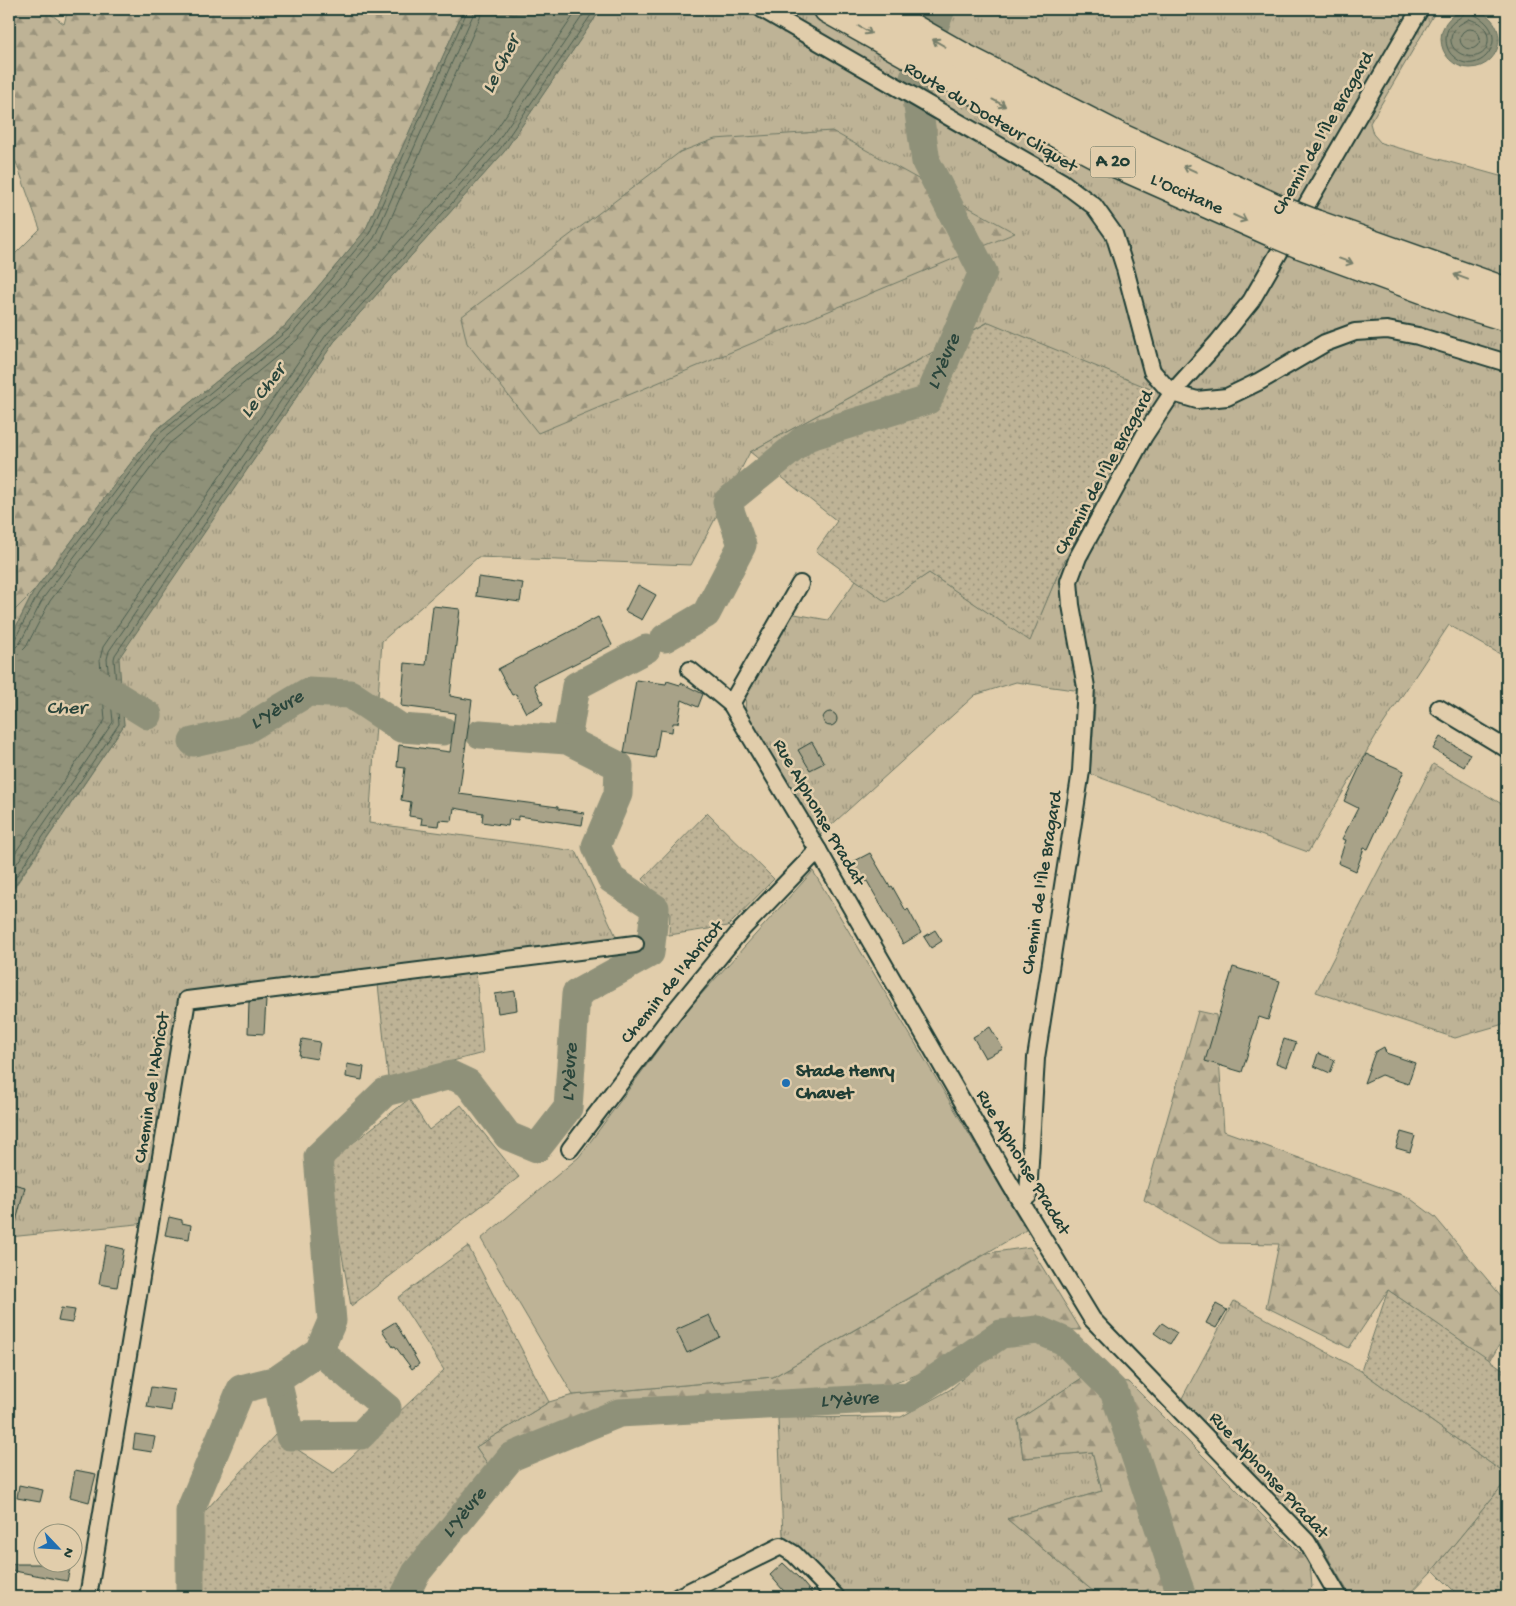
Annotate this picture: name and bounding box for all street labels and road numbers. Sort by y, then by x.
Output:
street label: Chemin de l'Île Bragard [1268,46,1381,220]
street label: Route du Docteur Cliquet [899,57,1083,180]
road number: A 20 [1090,146,1136,178]
street label: L'Occitane [1147,168,1227,221]
street label: Chemin de l'Île Bragard [1050,385,1161,560]
street label: Rue Alphonse Pradat [767,736,870,892]
street label: Chemin de l'Île Bragard [1017,788,1069,976]
street label: Chemin de l'Abricot [616,915,731,1049]
street label: Chemin de l'Abricot [130,1009,177,1165]
street label: Rue Alphonse Pradat [970,1086,1076,1242]
street label: Rue Alphonse Pradat [1203,1408,1334,1546]

